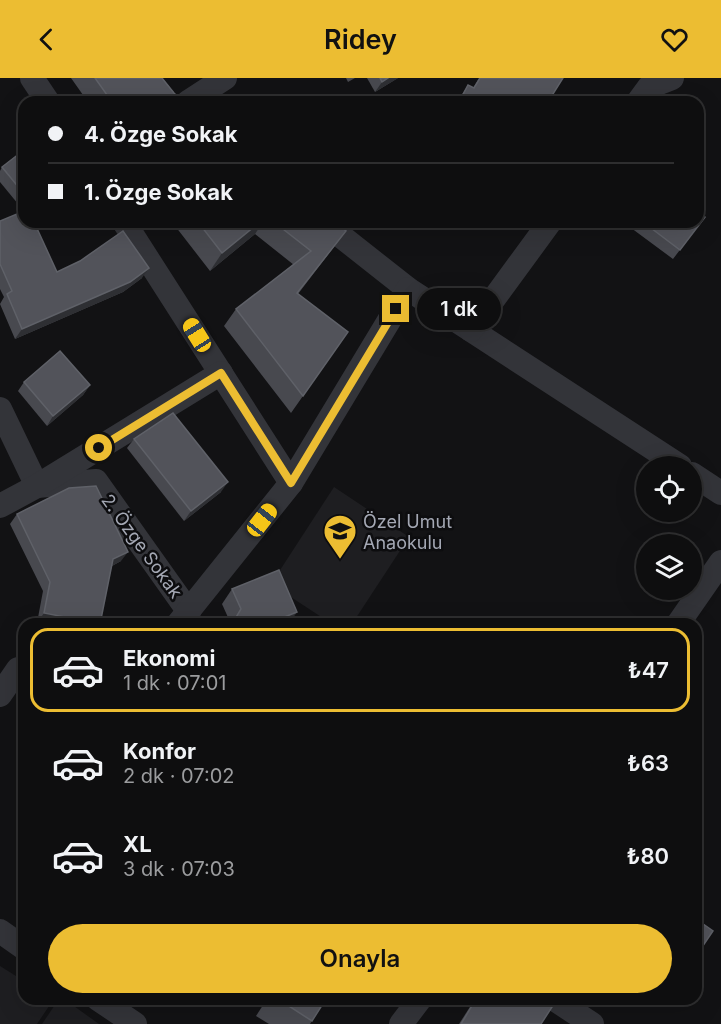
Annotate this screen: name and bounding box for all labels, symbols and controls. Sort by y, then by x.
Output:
icon: back [30,23,63,56]
text: Ridey [324,23,397,56]
icon: heart [658,23,691,56]
text: 4. Özge Sokak [84,121,238,147]
text: 1. Özge Sokak [84,179,233,205]
callout: 1 dk [417,288,501,330]
route end [382,295,409,322]
text: 1 dk [440,297,478,321]
car [180,315,214,355]
route start [85,434,112,461]
map controls [636,456,702,600]
button: locate [636,456,702,522]
street label: 2. Özge Sokak [97,489,188,602]
car [244,500,280,540]
place label: Özel Umut Anaokulu [363,510,452,553]
school or university icon: Özel Umut Anaokulu [322,513,358,560]
button: layers [636,534,702,600]
icon: car [51,643,105,697]
text: Ekonomi [123,645,215,671]
text: ₺47 [628,657,669,683]
text: 1 dk · 07:01 [123,671,226,695]
icon: car [51,736,105,790]
text: Konfor [123,738,196,764]
text: ₺63 [627,750,669,776]
text: 2 dk · 07:02 [123,764,235,788]
icon: car [51,829,105,883]
text: XL [123,831,152,857]
text: ₺80 [627,843,669,869]
text: 3 dk · 07:03 [123,857,235,881]
button: Onayla [48,924,672,993]

